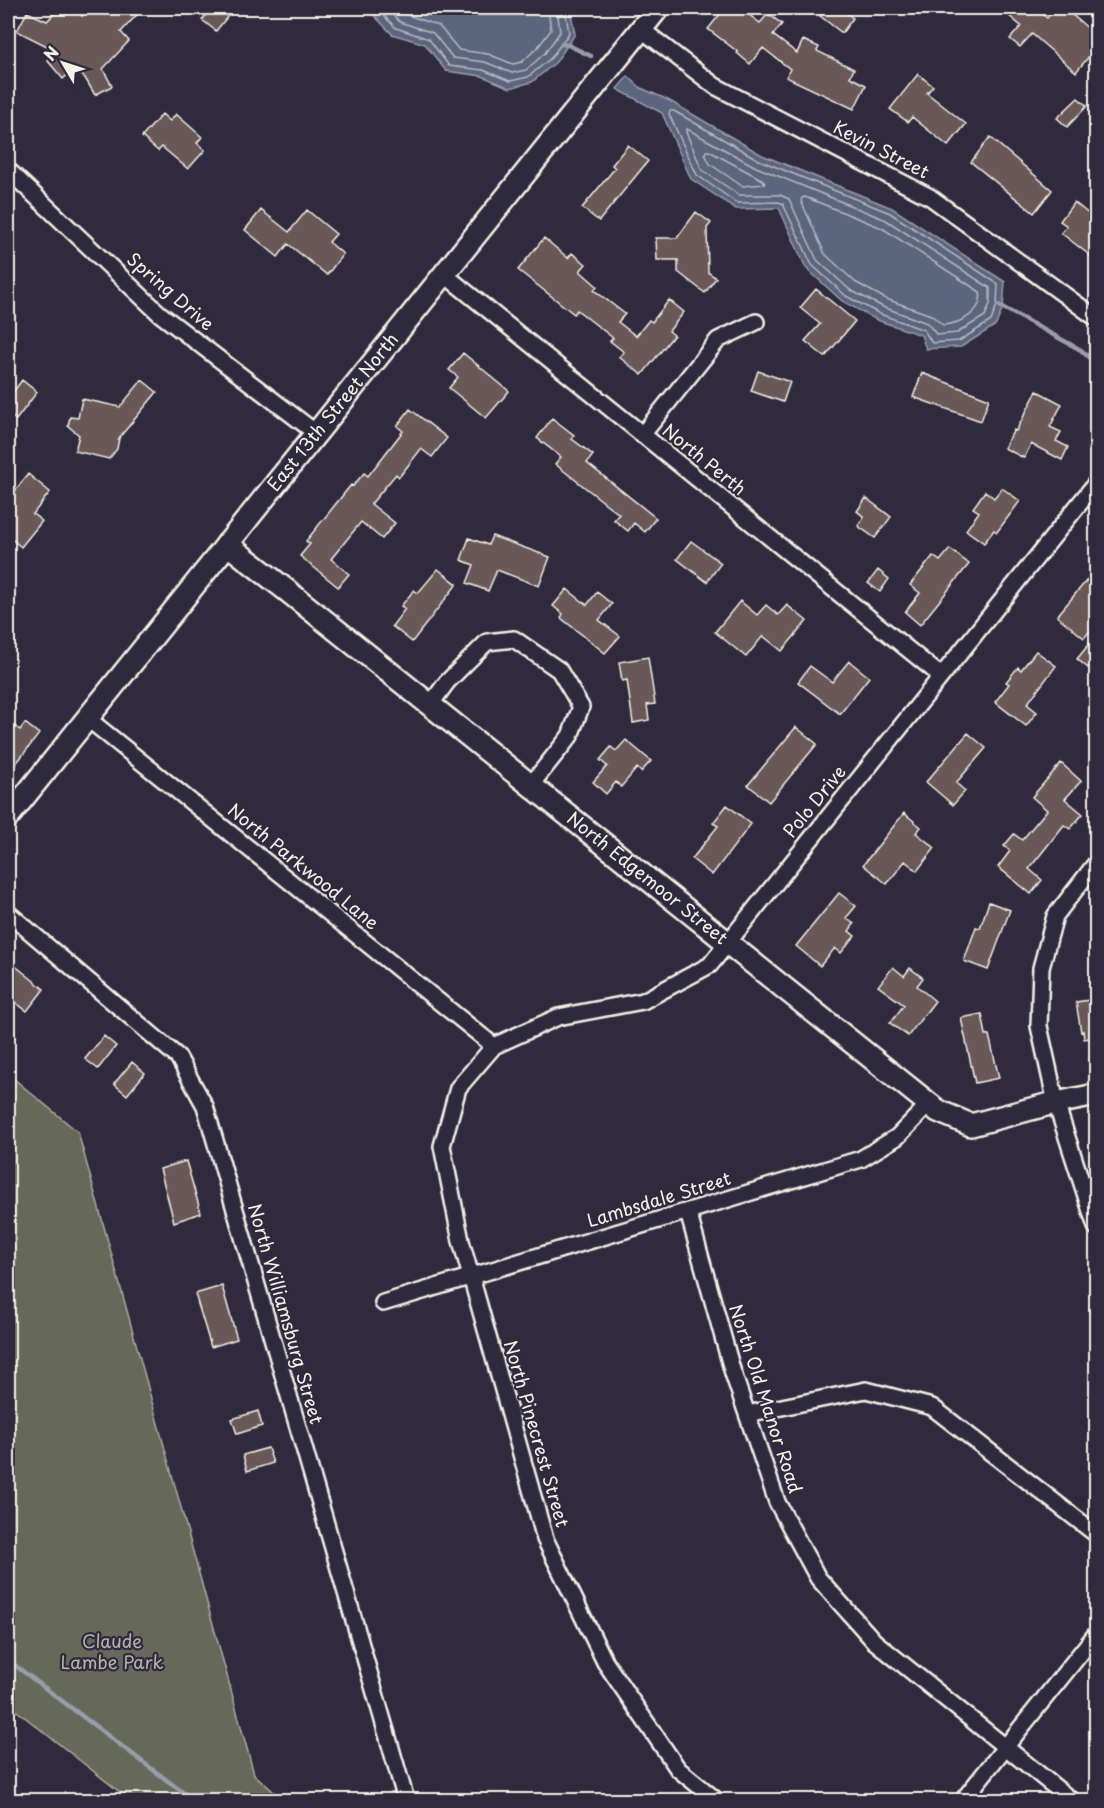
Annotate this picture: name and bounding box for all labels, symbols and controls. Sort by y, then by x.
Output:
north arrow [33,33,93,93]
text: N [37,40,64,65]
street label: Kevin Street [829,113,934,184]
street label: Spring Drive [121,245,221,336]
street label: East 13th Street North [260,326,404,497]
street label: North Perth [657,417,753,501]
street label: Polo Drive [776,759,852,843]
street label: North Parkwood Lane [222,796,385,935]
street label: North Edgemoor Street [562,804,734,950]
street label: Lambsdale Street [583,1164,734,1233]
street label: North Williamsburg Street [242,1200,331,1427]
street label: North Old Manor Road [723,1301,810,1497]
street label: North Pinecrest Street [498,1337,577,1530]
park label: Claude Lambe Park [61,1627,163,1675]

